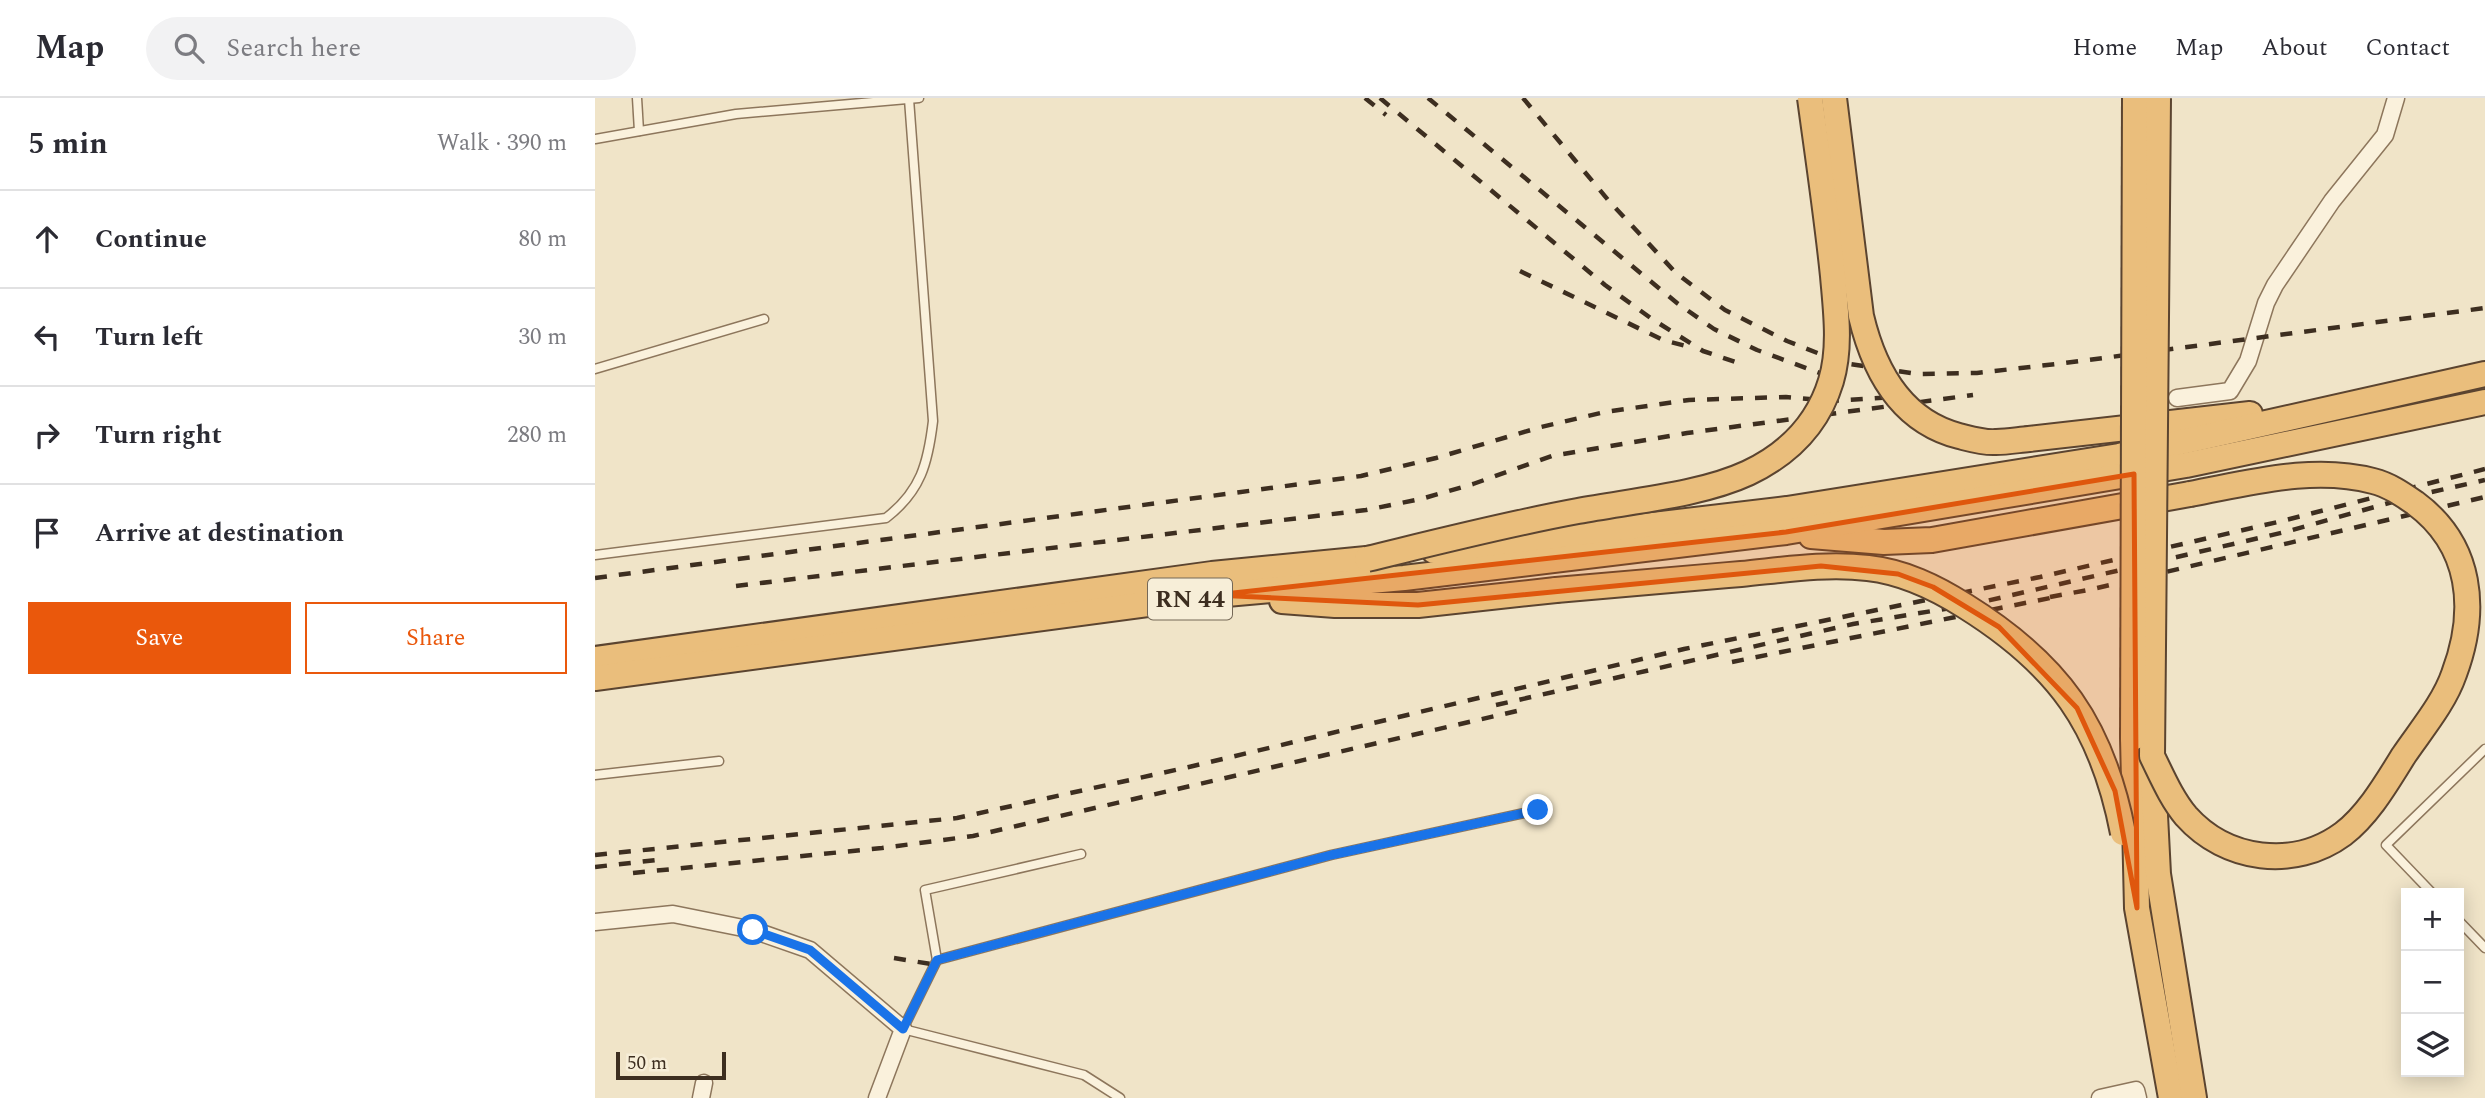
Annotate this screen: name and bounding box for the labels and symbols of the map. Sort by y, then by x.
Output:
road number: RN 44 [1148,578,1232,620]
route end [1522,794,1553,825]
route start [737,914,768,945]
scale bar [616,1049,726,1081]

